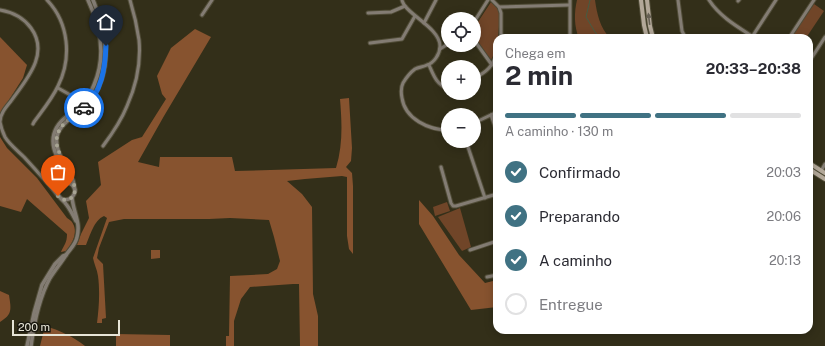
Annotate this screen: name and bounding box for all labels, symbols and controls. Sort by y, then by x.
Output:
pin [89,5,123,46]
icon: home [95,11,117,33]
map controls [441,12,481,148]
button: locate [441,12,481,52]
one-way arrow [646,13,652,25]
text: Chega em [505,46,565,61]
button: + [441,60,481,100]
text: 2 min [505,60,573,91]
text: 20:33–20:38 [706,60,801,77]
courier [64,88,104,128]
icon: car [73,97,95,119]
button: − [441,108,481,148]
text: A caminho · 130 m [505,124,613,139]
pin [41,155,75,196]
icon: bag [47,161,69,183]
icon: check [505,161,527,183]
text: Confirmado [539,164,620,181]
text: 20:03 [766,165,801,180]
icon: check [505,205,527,227]
text: Preparando [539,208,620,225]
text: 20:06 [766,209,801,224]
icon: check [505,249,527,271]
text: A caminho [539,252,612,269]
text: 20:13 [769,253,801,268]
text: Entregue [539,296,603,313]
scale bar [12,318,120,337]
text: 200 m [18,321,50,333]

